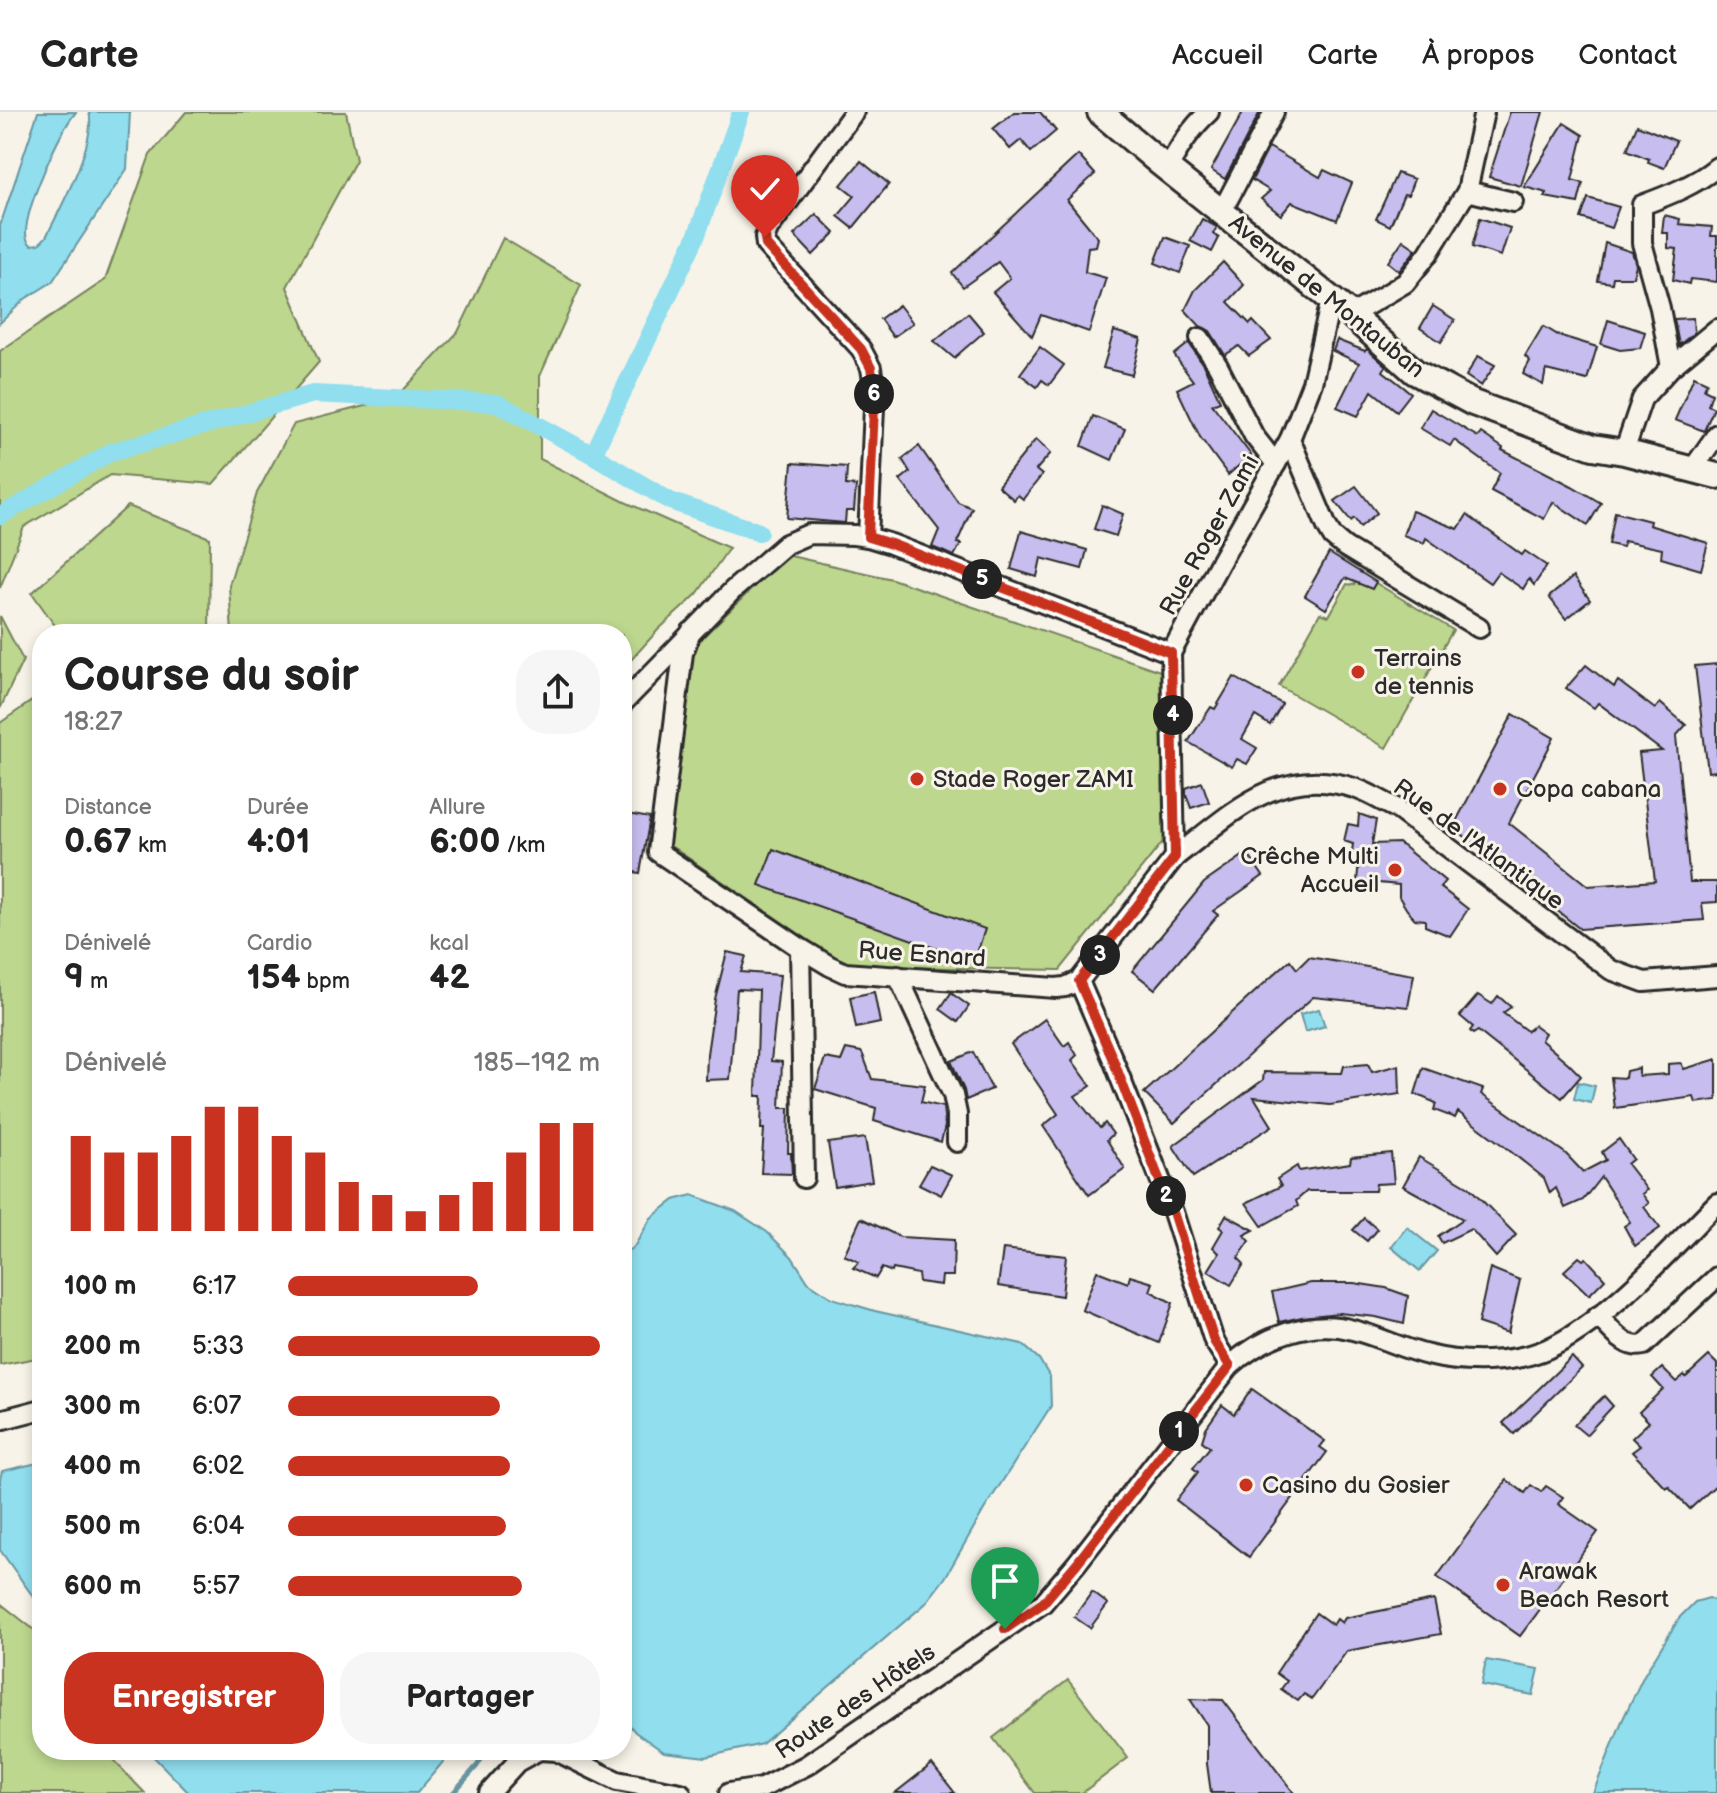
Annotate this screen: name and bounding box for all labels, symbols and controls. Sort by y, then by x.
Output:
text: Carte [40,33,139,78]
text: Accueil [1172,39,1263,72]
text: Carte [1307,39,1378,72]
text: À propos [1422,39,1534,72]
text: Contact [1578,39,1677,72]
pin [731,155,799,237]
icon: check [743,167,787,211]
street label: Avenue de Montauban [1223,208,1430,384]
pin: 6 [854,374,894,414]
text: 6 [867,380,881,407]
street label: Rue Roger Zami [1153,450,1265,620]
pin: 5 [962,559,1002,599]
text: 5 [976,565,988,592]
place label: Terrains de tennis [1374,644,1474,701]
text: Course du soir [64,650,359,703]
button: share [516,650,600,734]
marker: Terrains de tennis [1349,663,1367,681]
pin: 4 [1153,695,1193,735]
text: 4 [1167,701,1179,728]
text: 18:27 [64,707,123,738]
place label: Stade Roger ZAMI [933,765,1134,794]
marker: Stade Roger ZAMI [908,770,926,788]
street label: Rue de l'Atlantique [1388,773,1570,916]
place label: Copa cabana [1516,775,1661,804]
marker: Copa cabana [1491,780,1509,798]
text: Distance [64,794,152,821]
text: Durée [247,794,309,821]
text: Allure [429,794,485,821]
text: 0.67 [64,821,132,862]
text: 4:01 [247,821,310,862]
text: 6:00 [429,821,500,862]
text: km [132,832,167,859]
text: /km [500,832,545,859]
place label: Crêche Multi Accueil [1240,842,1379,899]
marker: Crêche Multi Accueil [1386,861,1404,879]
text: Dénivelé [64,930,151,957]
text: Cardio [247,930,313,957]
text: kcal [429,930,469,957]
pin: 3 [1080,935,1120,975]
street label: Rue Esnard [857,936,987,973]
text: 3 [1094,941,1106,968]
text: 9 [64,957,84,998]
text: 154 [247,957,301,998]
text: 42 [429,957,470,998]
text: m [84,968,108,995]
text: bpm [301,968,350,995]
text: Dénivelé [64,1048,167,1079]
text: 185–192 m [474,1048,600,1079]
pin: 2 [1146,1176,1186,1216]
text: 2 [1159,1182,1173,1209]
text: 100 m [64,1271,137,1302]
text: 6:17 [192,1271,236,1302]
text: 200 m [64,1331,141,1362]
text: 5:33 [192,1331,244,1362]
text: 300 m [64,1391,141,1422]
text: 6:07 [192,1391,241,1422]
pin: 1 [1159,1411,1199,1451]
text: 1 [1174,1417,1184,1444]
text: 400 m [64,1451,141,1482]
text: 6:02 [192,1451,244,1482]
place label: Casino du Gosier [1262,1471,1450,1500]
marker: Casino du Gosier [1237,1476,1255,1494]
text: 500 m [64,1511,141,1542]
text: 6:04 [192,1511,244,1542]
pin [971,1547,1039,1629]
place label: Arawak Beach Resort [1519,1557,1670,1614]
icon: arrive [983,1559,1027,1603]
text: 600 m [64,1571,141,1602]
text: 5:57 [192,1571,240,1602]
marker: Arawak Beach Resort [1494,1576,1512,1594]
street label: Route des Hôtels [770,1637,941,1766]
button: Enregistrer [64,1652,324,1744]
button: Partager [340,1652,600,1744]

